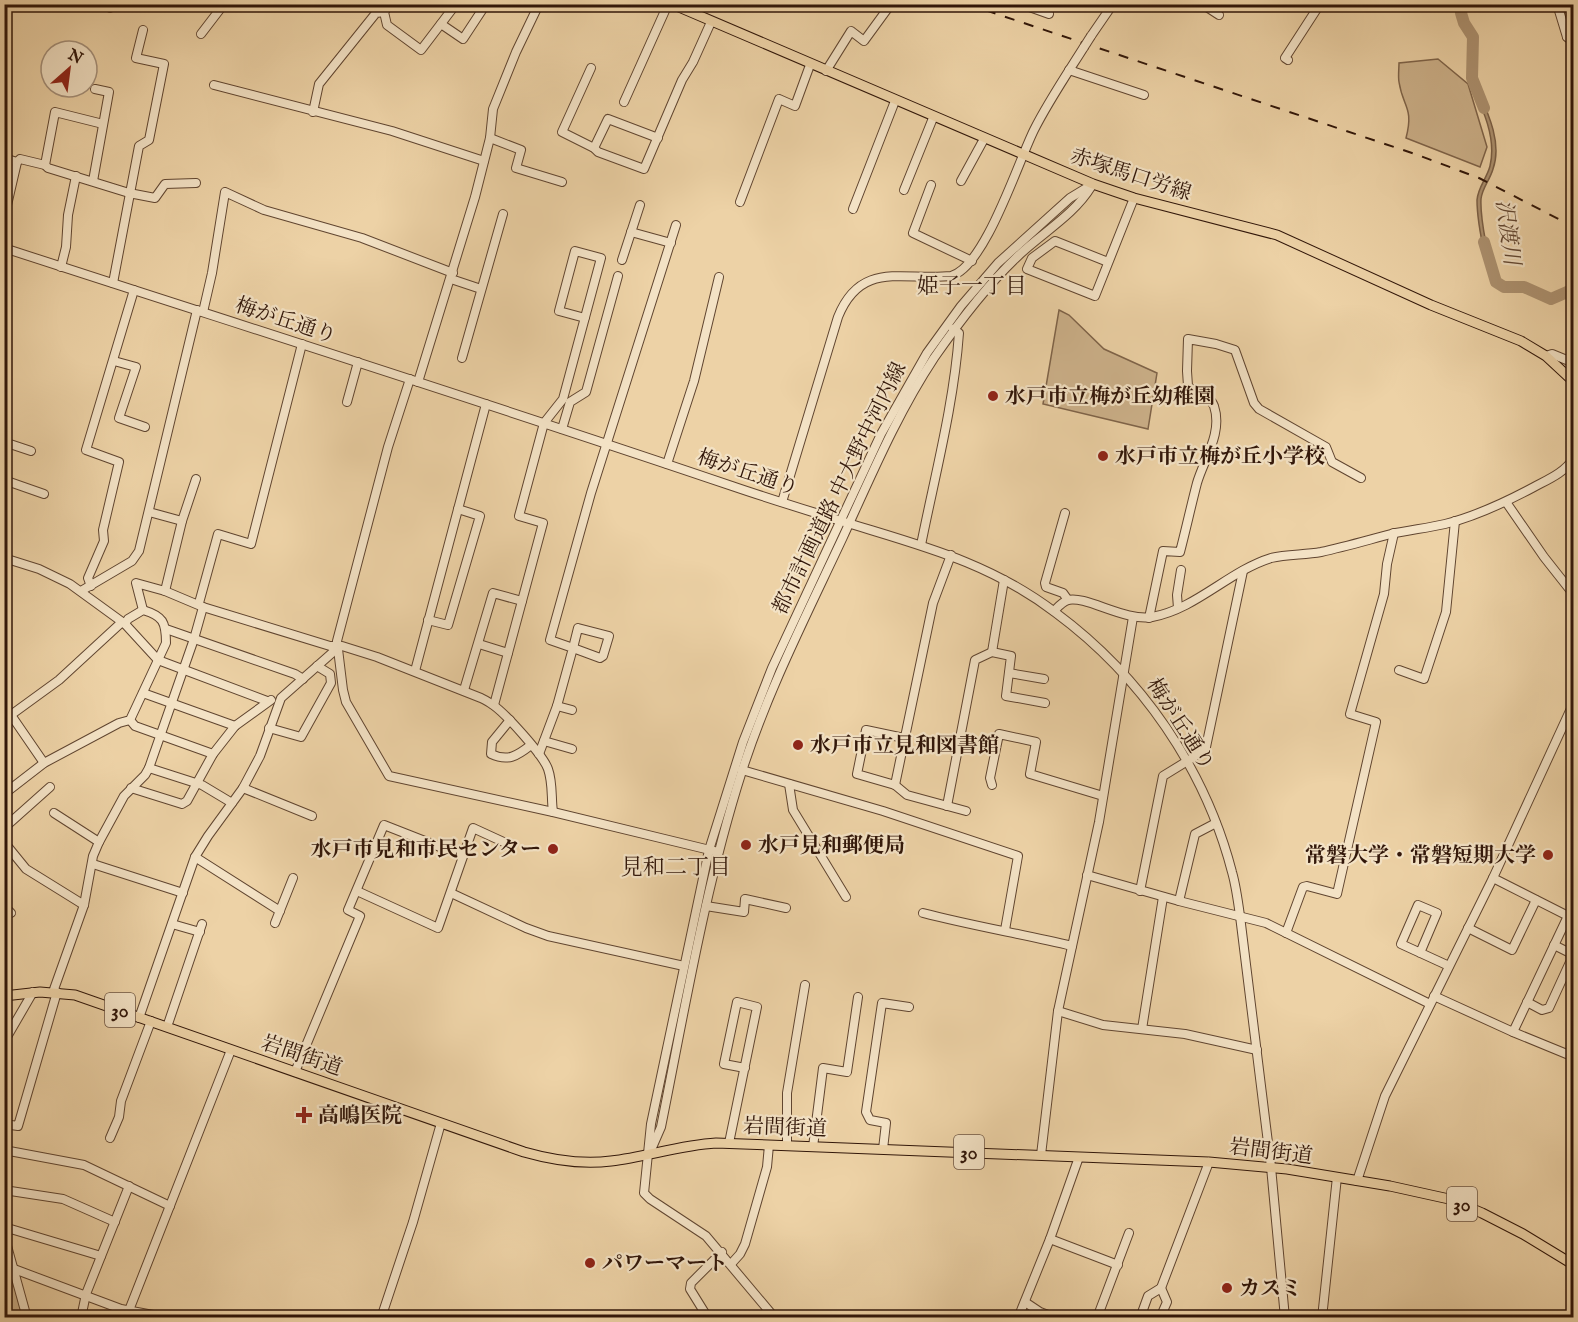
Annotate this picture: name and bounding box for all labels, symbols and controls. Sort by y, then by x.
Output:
north arrow [39,39,99,99]
text: N [63,45,86,70]
street label: 赤塚馬口労線 [1066,143,1195,208]
water label: 沢渡川 [1489,198,1526,269]
district label: 姫子一丁目 [917,273,1027,301]
street label: 梅が丘通り [231,292,340,350]
street label: 都市計画道路 中大野中河内線 [767,358,913,619]
place label: 水戸市立梅が丘幼稚園 [1005,384,1215,411]
marker: 水戸市立梅が丘幼稚園 [986,389,1000,403]
street label: 梅が丘通り [693,444,802,502]
place label: 水戸市立梅が丘小学校 [1115,444,1325,471]
marker: 水戸市立梅が丘小学校 [1096,449,1110,463]
street label: 梅が丘通り [1140,673,1220,776]
place label: 水戸市立見和図書館 [810,733,999,760]
marker: 水戸市立見和図書館 [791,738,805,752]
place label: 水戸見和郵便局 [758,833,905,860]
place label: 水戸市見和市民センター [311,837,541,864]
marker: 水戸見和郵便局 [739,838,753,852]
marker: 水戸市見和市民センター [546,842,560,856]
place label: 常磐大学・常磐短期大学 [1305,843,1536,870]
marker: 常磐大学・常磐短期大学 [1541,848,1555,862]
district label: 見和二丁目 [621,854,731,882]
road number: 30 [105,993,135,1027]
street label: 岩間街道 [257,1030,346,1083]
place label: 高嶋医院 [318,1103,402,1130]
marker: 高嶋医院 [295,1106,313,1124]
street label: 岩間街道 [743,1114,827,1143]
street label: 岩間街道 [1227,1134,1314,1171]
road number: 30 [954,1135,984,1169]
road number: 30 [1447,1187,1477,1221]
place label: パワーマート [602,1251,728,1278]
marker: パワーマート [583,1256,597,1270]
place label: カスミ [1239,1276,1302,1303]
marker: カスミ [1220,1281,1234,1295]

